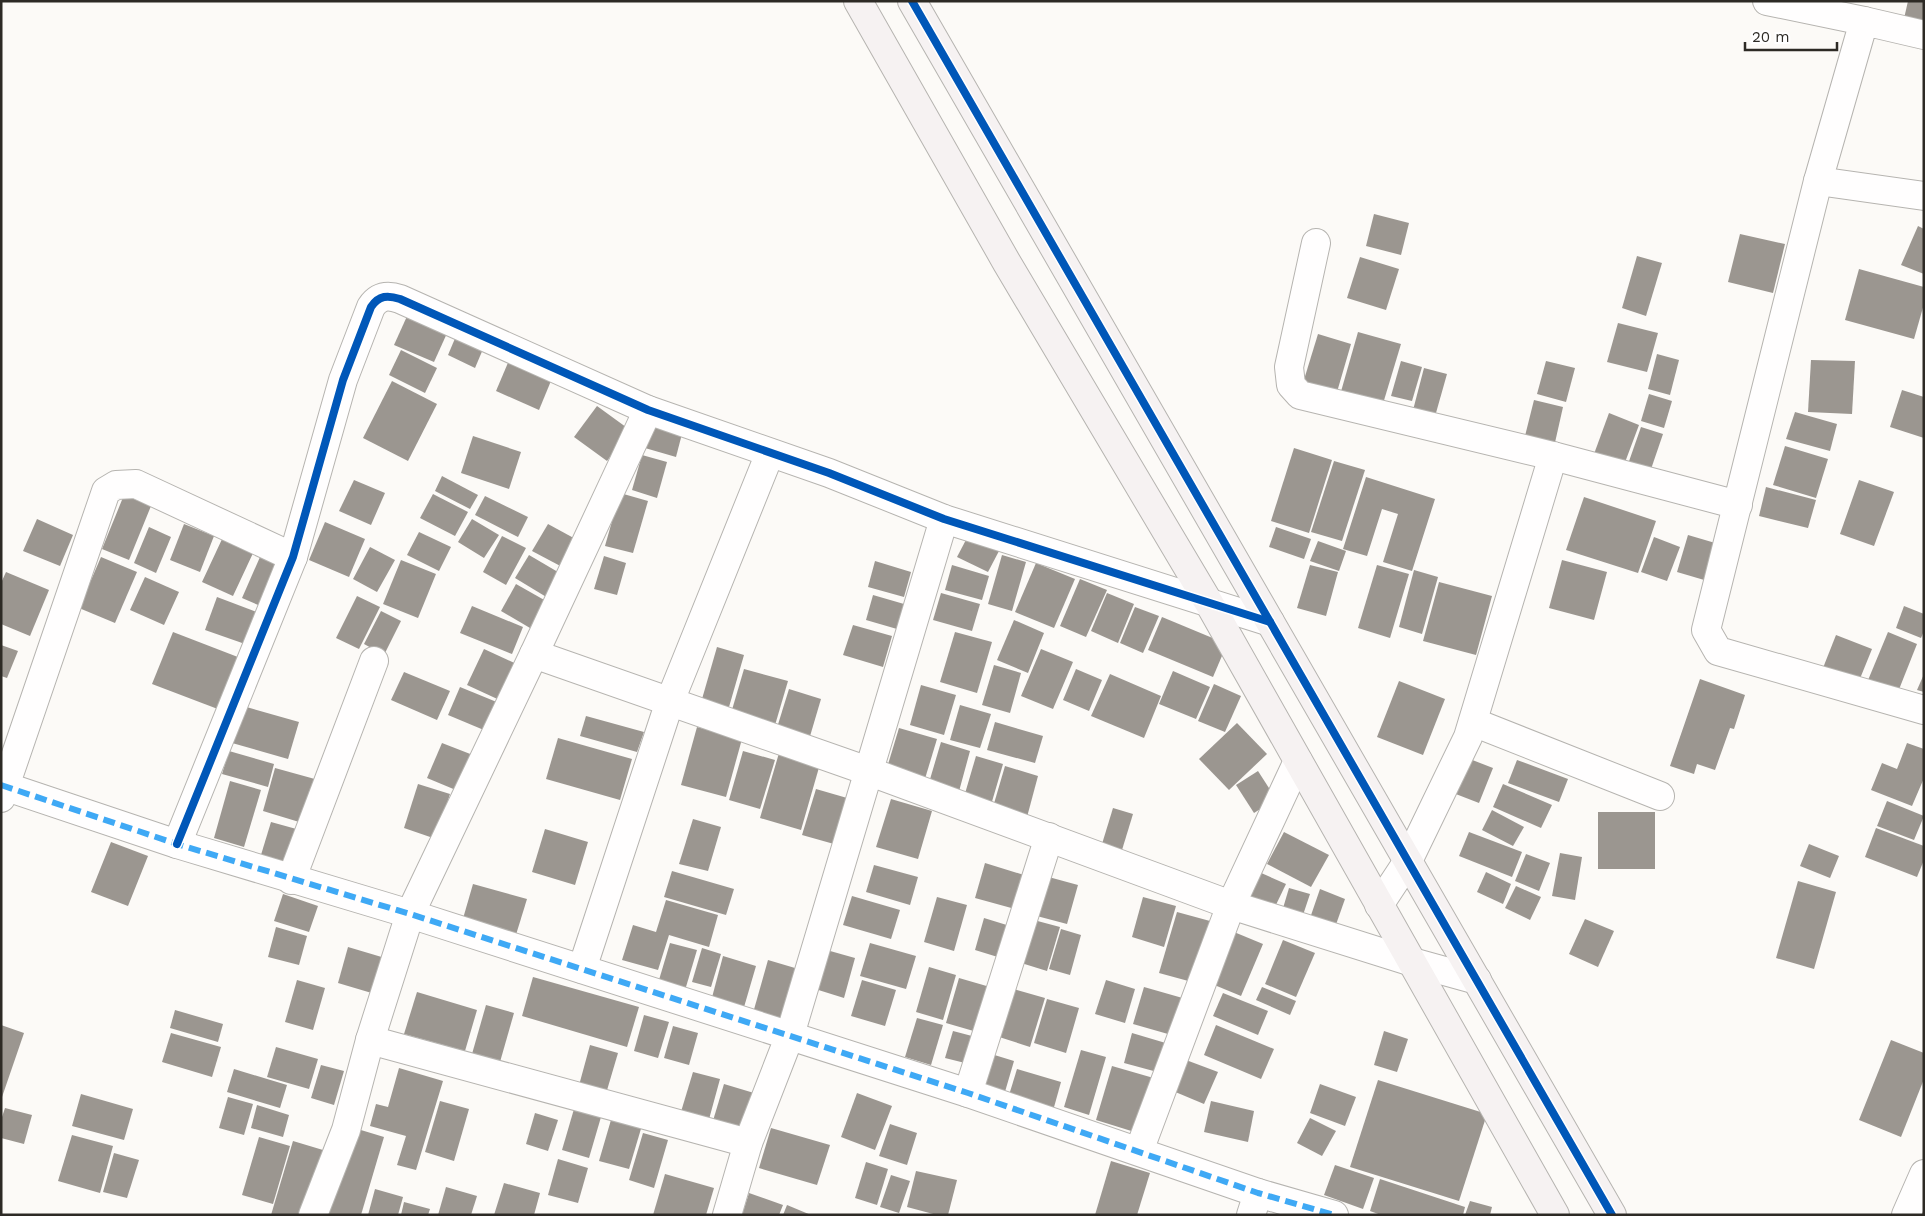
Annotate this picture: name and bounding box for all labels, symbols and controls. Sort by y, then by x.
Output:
scale bar [1745,20,1838,52]
text: 20 m [1752,28,1790,46]

